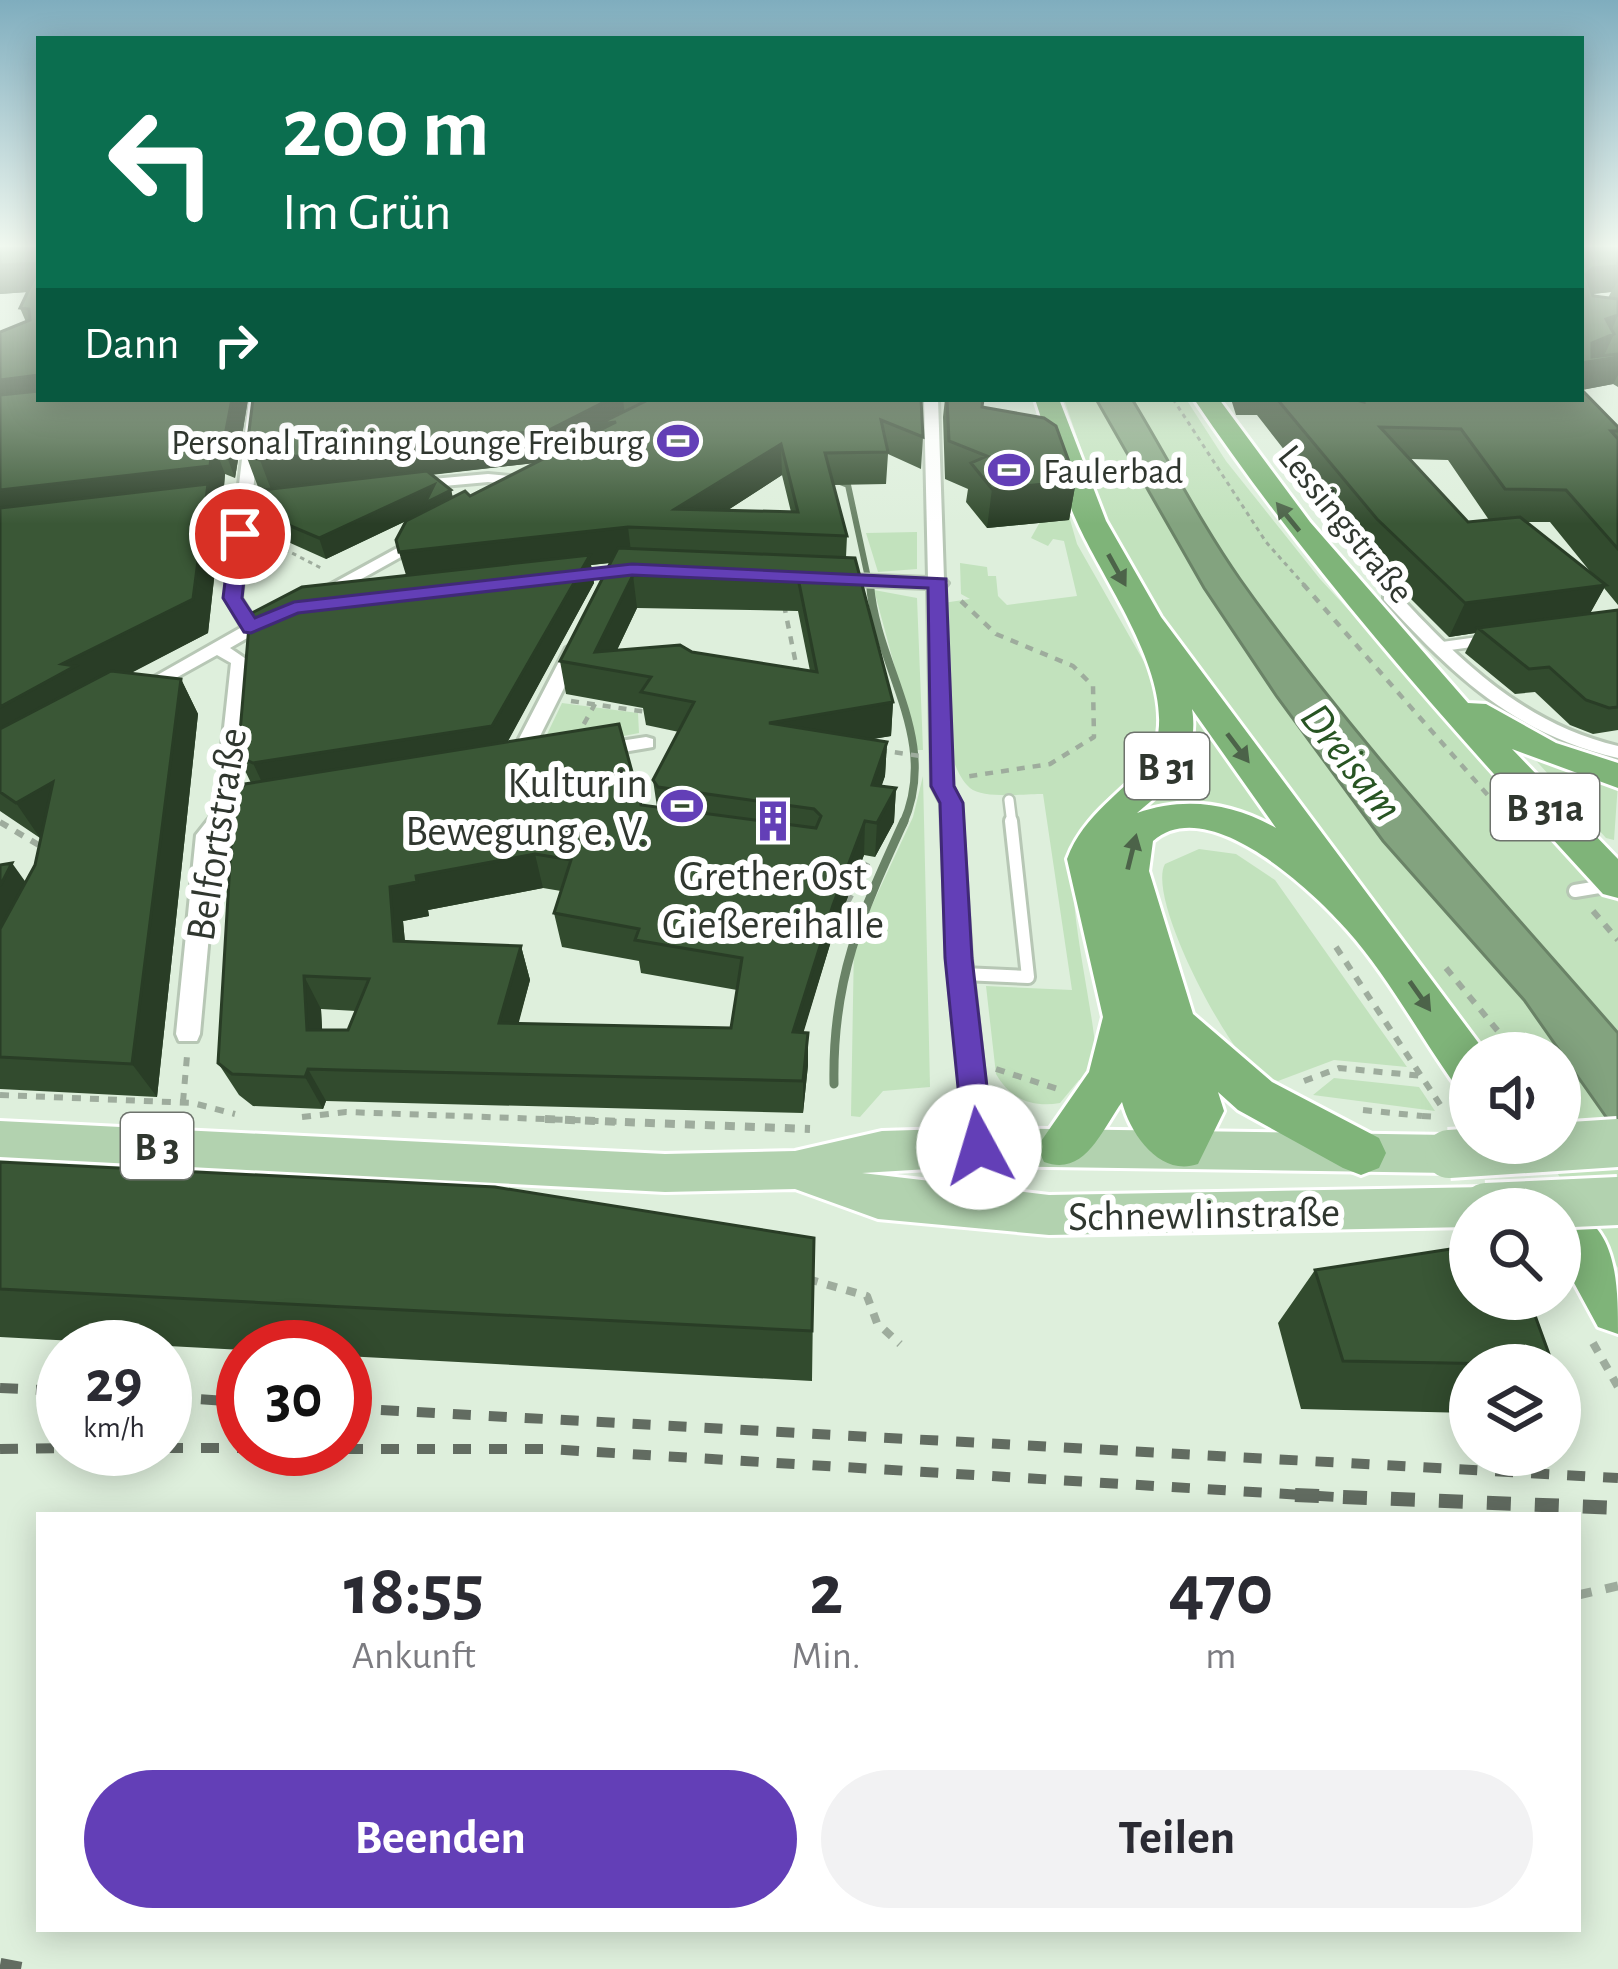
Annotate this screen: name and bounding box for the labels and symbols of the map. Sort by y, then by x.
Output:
sports icon: Personal Training Lounge Freiburg [655,418,701,464]
place label: Personal Training Lounge Freiburg [171,425,644,461]
street label: Lessingstraße [1271,438,1420,610]
sports icon: Faulerbad [986,447,1032,493]
place label: Faulerbad [1043,454,1183,490]
pin [189,483,291,585]
one-way arrow [1276,502,1301,533]
one-way arrow [1106,554,1127,587]
water label: Dreisam [1292,695,1410,830]
street label: Belfortstraße [179,725,255,944]
road number: B 31 [1125,733,1209,799]
one-way arrow [1225,733,1249,764]
place label: Kultur in Bewegung e. V. [405,763,648,853]
road number: B 31a [1491,774,1599,840]
sports icon: Kultur in Bewegung e. V. [659,783,705,829]
building icon: Grether Ost Gießereihalle [750,798,796,844]
one-way arrow [1124,833,1143,870]
place label: Grether Ost Gießereihalle [662,856,884,946]
one-way arrow [1408,980,1431,1012]
position arrow [916,1084,1042,1210]
road number: B 3 [121,1113,193,1179]
street label: Schnewlinstraße [1068,1192,1341,1238]
speed limit sign: 30 [216,1320,372,1476]

